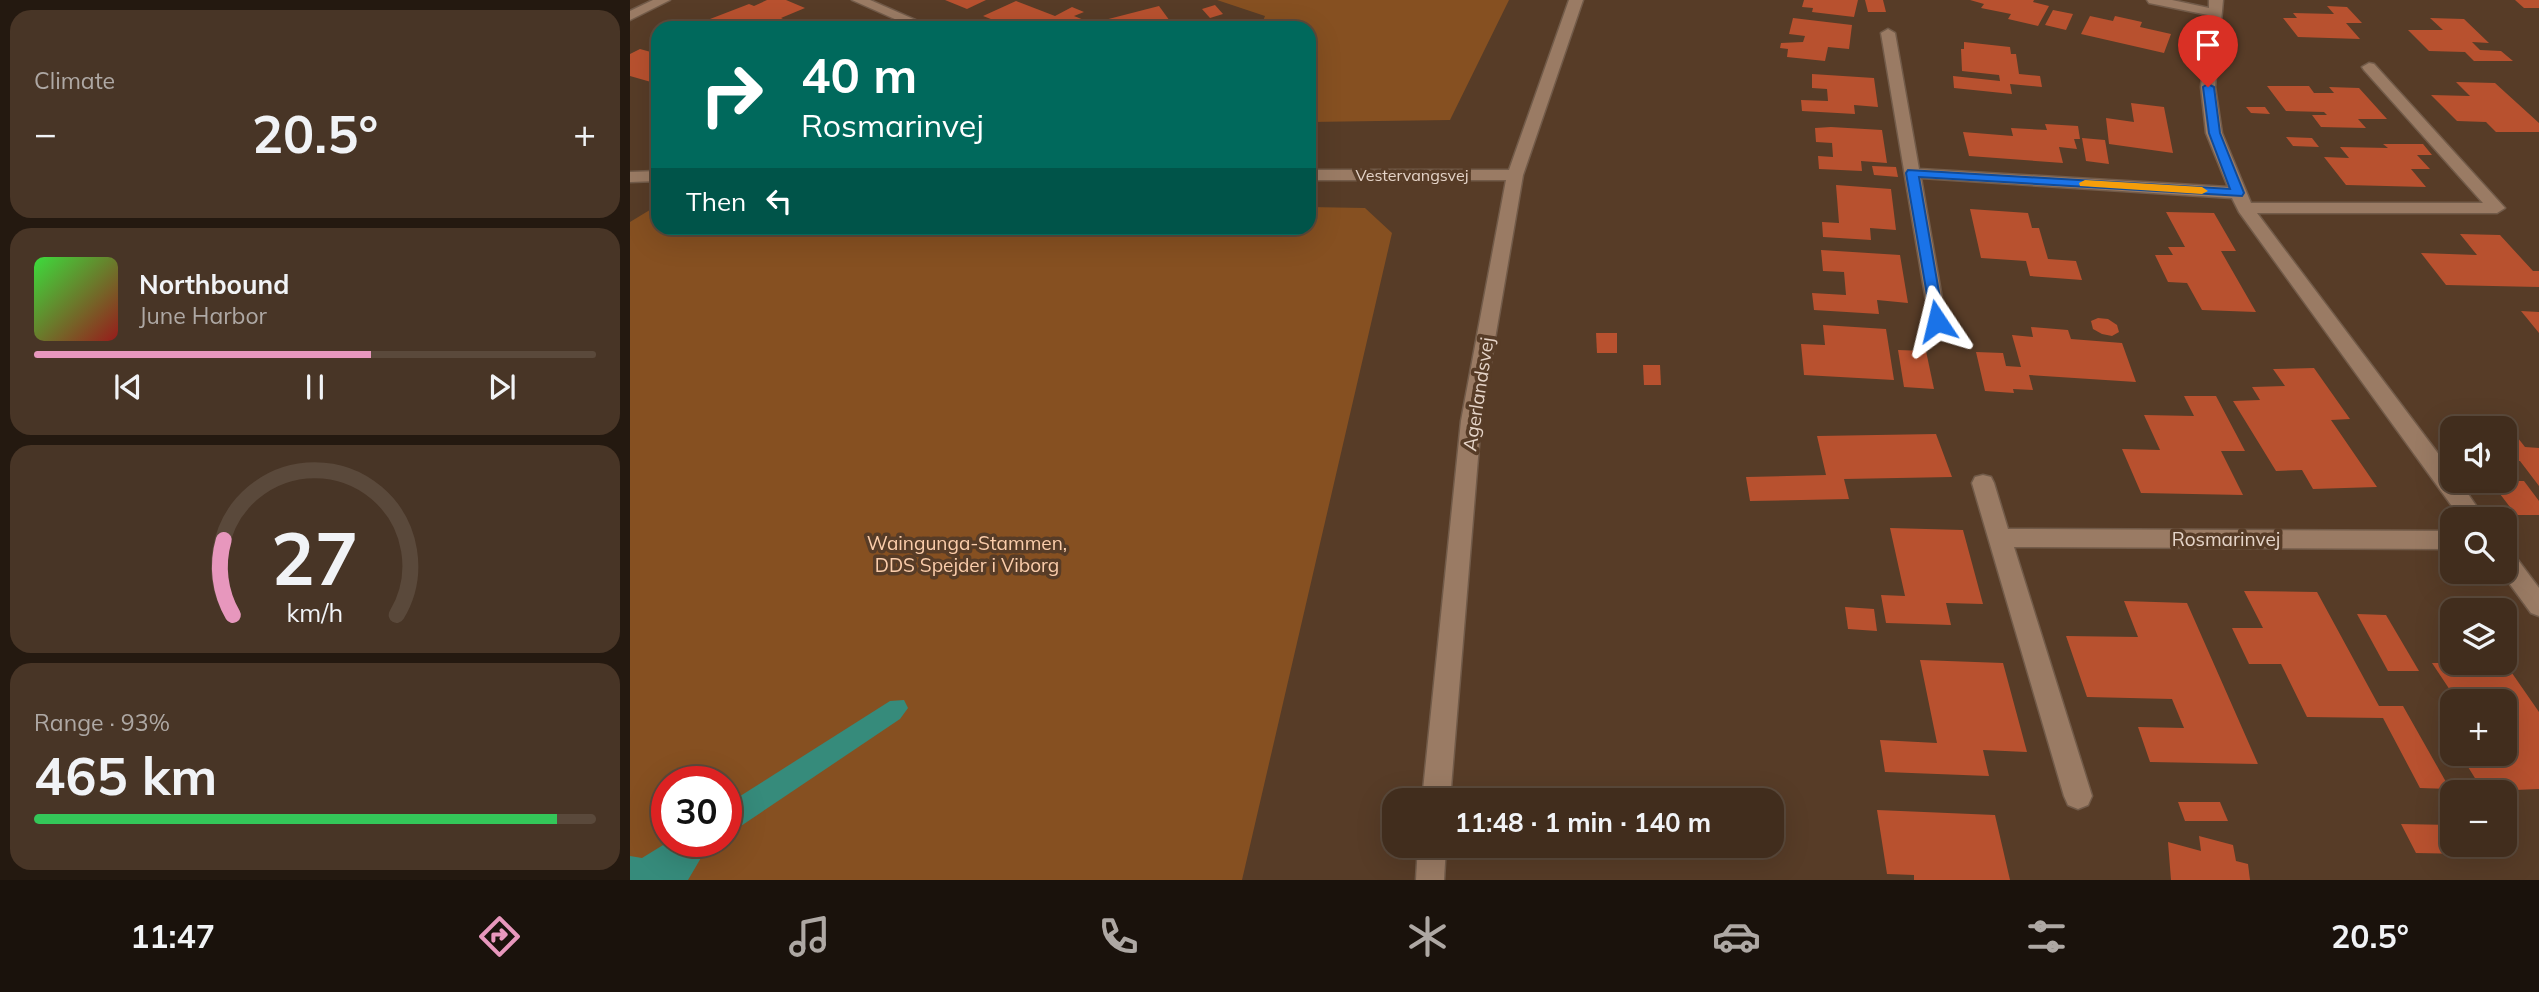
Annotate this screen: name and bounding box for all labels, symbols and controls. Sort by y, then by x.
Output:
pin [2178,15,2238,87]
icon: arrive [2189,26,2227,64]
text: 40 m [801,44,917,105]
icon: right [686,49,777,140]
text: Climate [34,66,115,95]
text: 20.5° [252,101,378,166]
text: Rosmarinvej [801,105,984,145]
text: − [34,109,57,157]
text: + [573,109,596,157]
street label: Vestervangsvej [1356,165,1468,185]
icon: left [760,182,798,220]
text: Then [686,185,746,218]
text: Northbound [139,268,289,301]
position arrow [1900,284,1974,358]
text: June Harbor [139,301,267,330]
street label: Agerlandsvej [1457,335,1499,453]
icon: previous [109,368,147,406]
icon: pause [296,368,334,406]
icon: next [483,368,521,406]
map controls [2440,416,2517,857]
button: sound [2440,416,2517,493]
button: search [2440,507,2517,584]
text: 27 [271,512,359,603]
street label: Rosmarinvej [2172,527,2280,551]
park label: Waingunga-Stammen, DDS Spejder i Viborg [867,531,1067,577]
text: km/h [287,597,343,628]
button: layers [2440,598,2517,675]
button: + [2440,689,2517,766]
text: Range · 93% [34,708,170,737]
text: 465 km [34,743,217,808]
speed limit sign: 30 [651,766,742,857]
button: − [2440,780,2517,857]
text: 11:48 · 1 min · 140 m [1455,806,1711,839]
icon: directions [475,912,524,961]
icon: music [785,912,834,961]
icon: phone [1094,912,1143,961]
icon: climate [1403,912,1452,961]
icon: car [1712,912,1761,961]
icon: filters [2022,912,2071,961]
text: 11:47 [130,916,215,956]
text: 20.5° [2331,916,2409,956]

